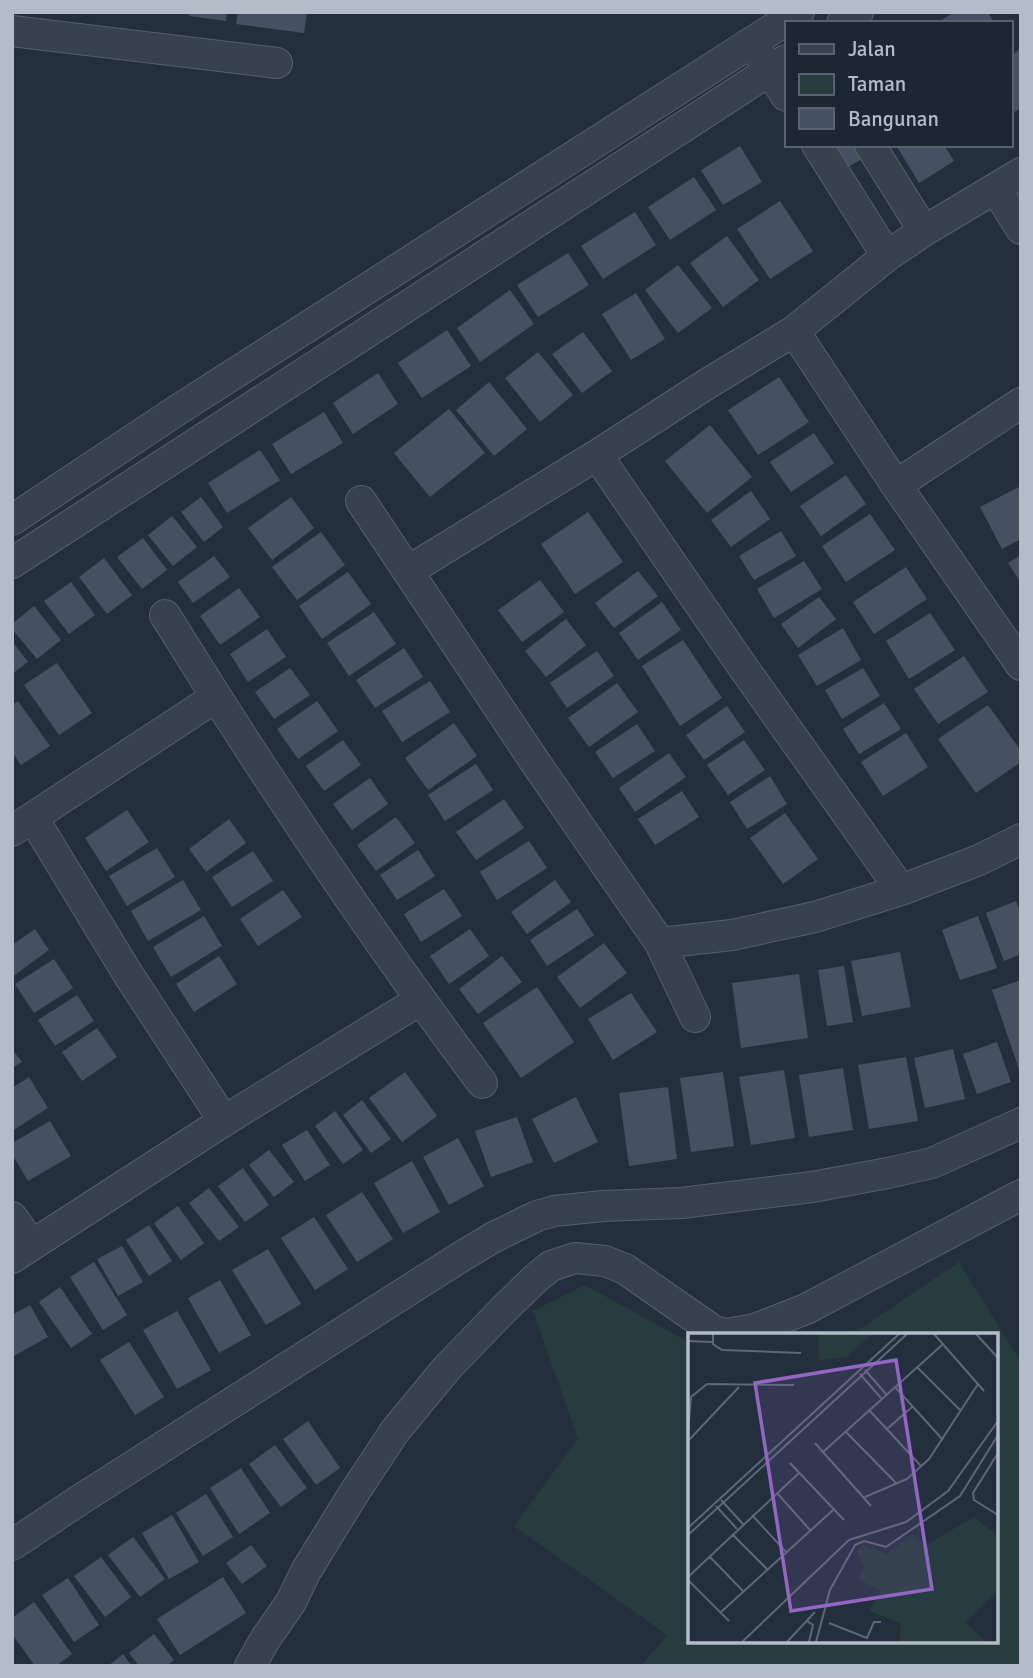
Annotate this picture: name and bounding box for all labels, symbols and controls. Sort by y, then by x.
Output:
legend [785,21,1012,147]
text: Jalan [848,36,896,62]
text: Taman [848,71,906,97]
text: Bangunan [848,106,939,132]
inset map [688,1333,998,1643]

